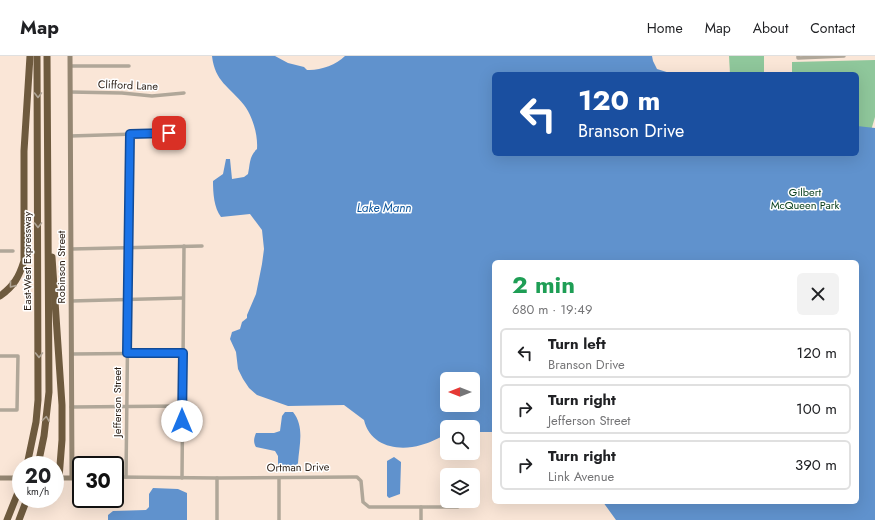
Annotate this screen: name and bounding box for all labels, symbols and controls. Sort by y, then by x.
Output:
text: Map [20,14,59,41]
text: Home [647,18,683,38]
text: Map [705,18,731,38]
text: About [753,18,788,38]
text: Contact [810,18,855,38]
street label: Clifford Lane [98,76,159,94]
text: 120 m [578,80,661,121]
icon: left [512,88,564,140]
one-way arrow [34,92,42,98]
pin [152,116,186,150]
text: Branson Drive [578,118,684,144]
icon: arrive [158,122,180,144]
park label: Gilbert McQueen Park [771,184,839,213]
water label: Lake Mann [357,199,411,217]
street label: East-West Expressway [19,211,35,311]
one-way arrow [34,222,42,228]
street label: Robinson Street [53,230,69,303]
text: 2 min [512,267,575,302]
button: close [797,273,839,315]
one-way arrow [10,280,17,288]
text: 680 m · 19:49 [512,300,592,319]
text: Turn left [548,333,606,355]
icon: left [514,342,536,364]
text: 120 m [797,342,837,364]
one-way arrow [35,352,43,358]
text: Branson Drive [548,355,625,374]
street label: Jefferson Street [109,367,125,439]
north arrow [440,372,480,412]
map controls [440,372,480,508]
text: Turn right [548,389,616,411]
icon: right [514,398,536,420]
text: 100 m [796,398,837,420]
position arrow [161,400,203,442]
text: Jefferson Street [548,411,631,430]
one-way arrow [41,416,50,422]
button: search [440,420,480,460]
text: Turn right [548,445,616,467]
icon: right [514,454,536,476]
text: 390 m [795,454,837,476]
speed limit sign: 30 [72,456,124,508]
street label: Ortman Drive [267,458,330,476]
text: 20 [25,462,51,491]
text: Link Avenue [548,467,614,486]
button: layers [440,468,480,508]
text: km/h [27,484,49,499]

